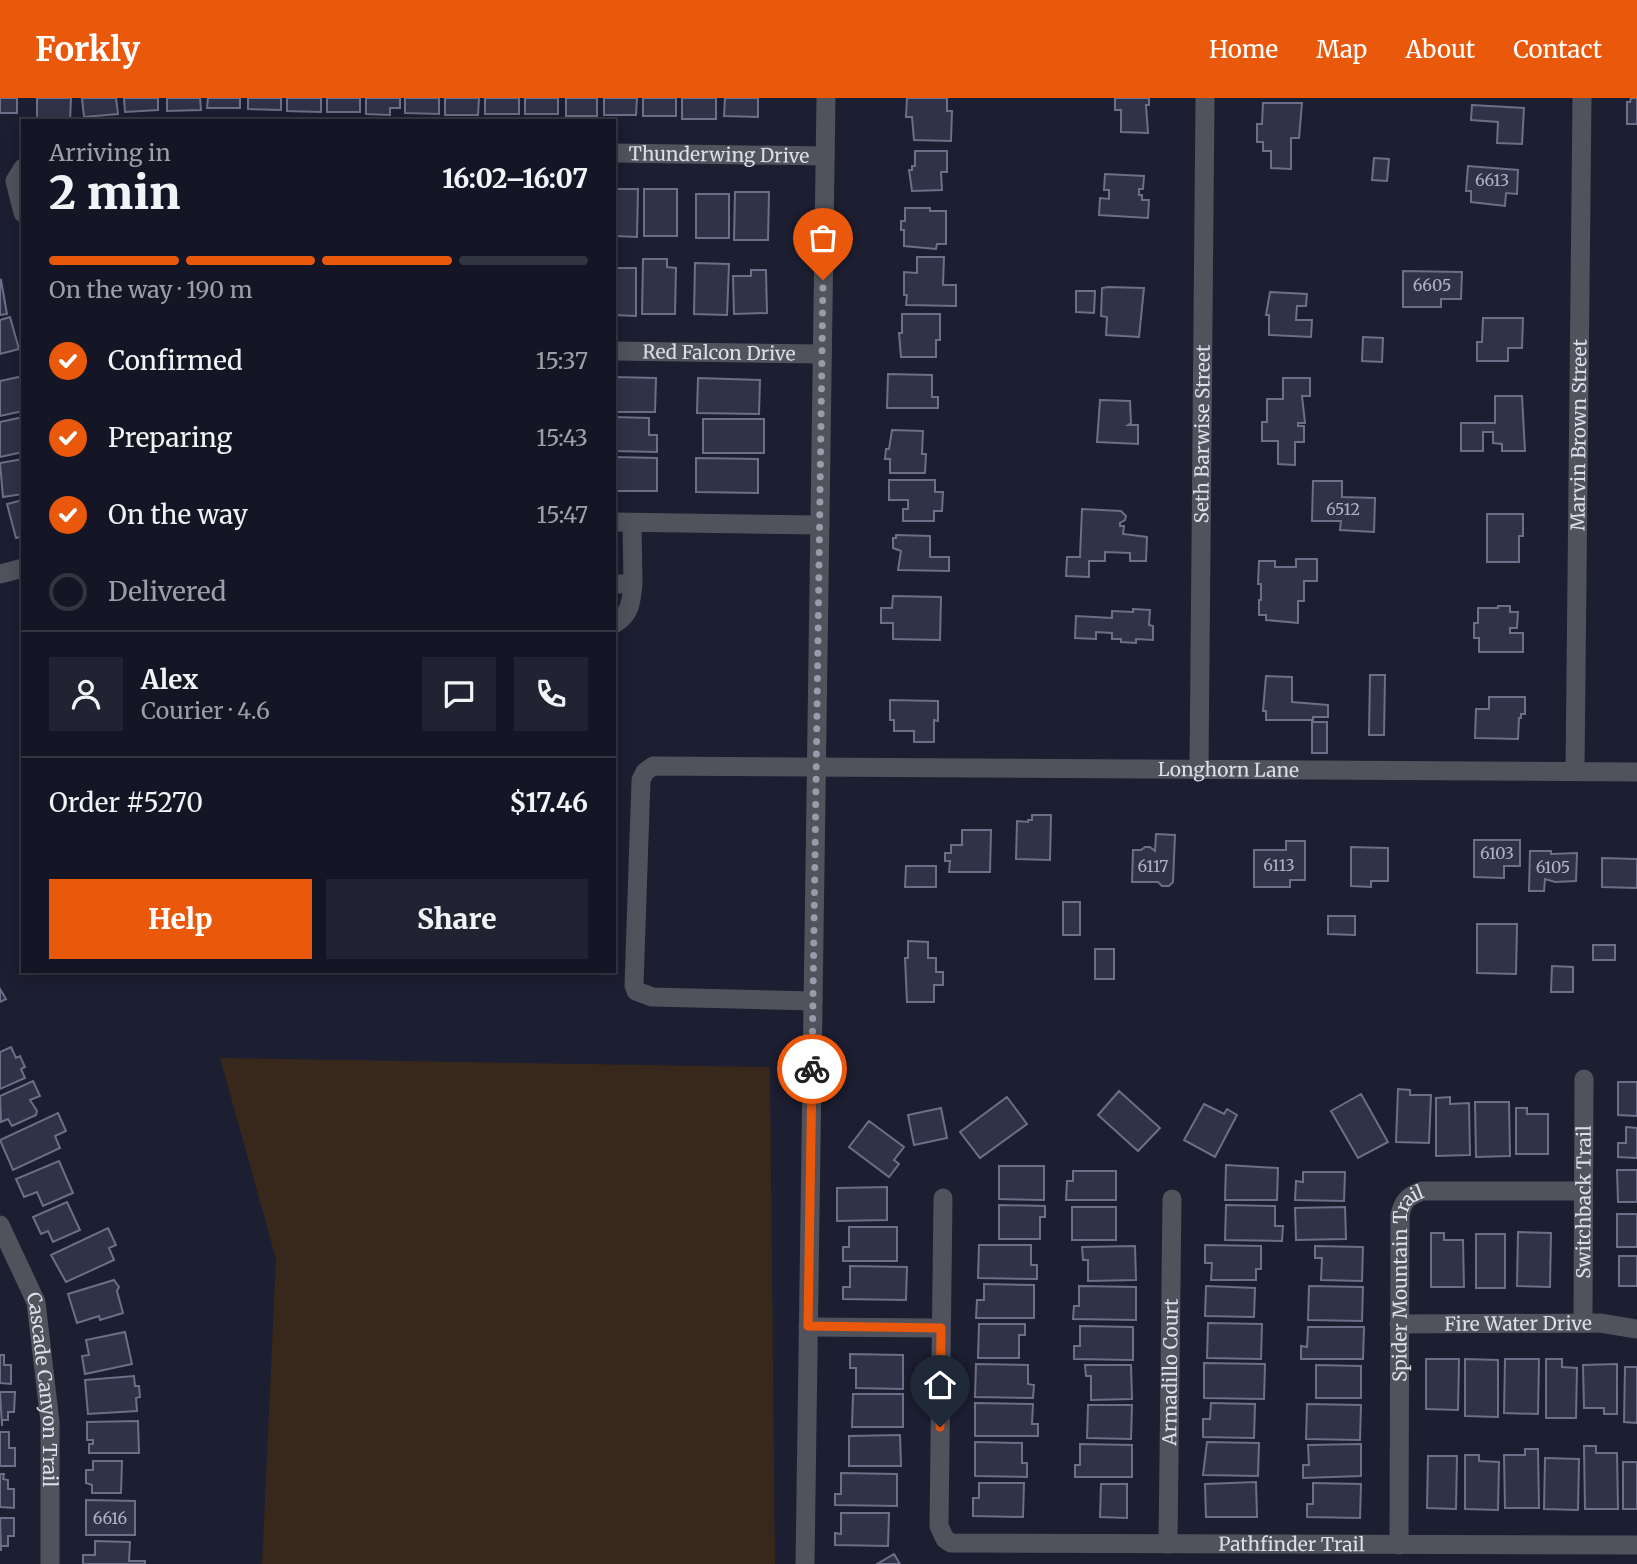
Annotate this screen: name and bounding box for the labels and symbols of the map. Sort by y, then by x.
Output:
street label: Thunderwing Drive [629,141,810,168]
house number: 6613 [1475,170,1509,190]
pin [793,208,853,280]
house number: 6605 [1413,275,1451,295]
street label: Marvin Brown Street [1565,338,1591,531]
street label: Red Falcon Drive [642,339,796,366]
street label: Seth Barwise Street [1189,344,1215,524]
house number: 6512 [1326,499,1360,519]
street label: Longhorn Lane [1158,757,1299,782]
house number: 6103 [1480,843,1514,863]
house number: 6113 [1263,855,1295,875]
house number: 6117 [1138,856,1168,876]
house number: 6105 [1536,857,1570,877]
courier [777,1034,847,1104]
street label: Switchback Trail [1571,1125,1596,1279]
street label: Spider Mountain Trail [1387,1180,1427,1382]
street label: Cascade Canyon Trail [21,1288,62,1487]
street label: Armadillo Court [1157,1298,1183,1447]
street label: Fire Water Drive [1444,1311,1592,1336]
pin [910,1355,970,1427]
house number: 6616 [93,1508,128,1528]
street label: Pathfinder Trail [1218,1532,1365,1556]

